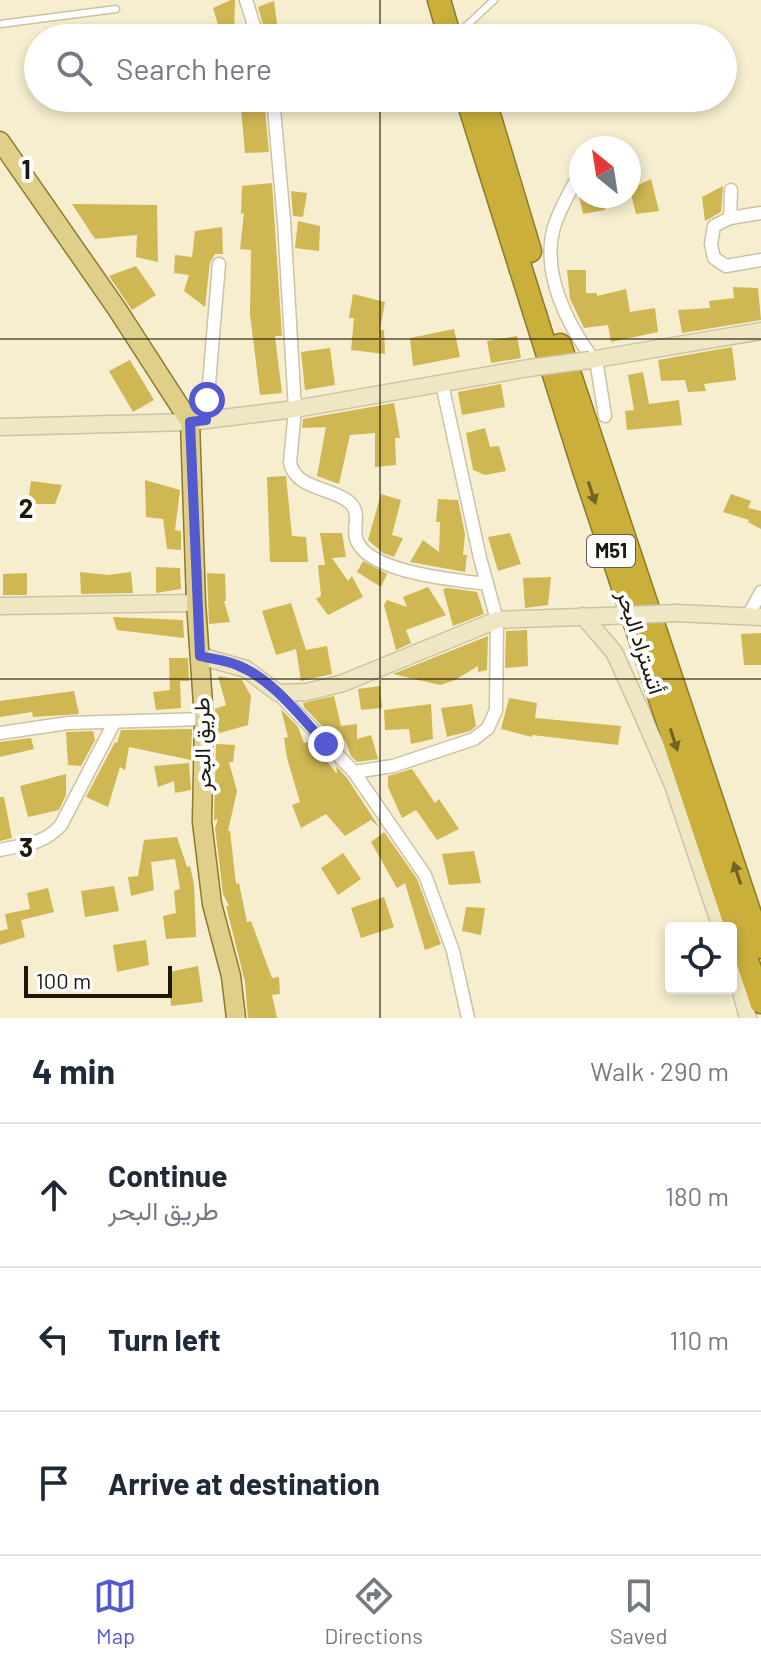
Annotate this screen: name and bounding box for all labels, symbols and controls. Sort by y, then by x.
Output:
search box [24,24,737,112]
icon: search [52,46,96,90]
text: Search here [116,50,272,86]
north arrow [569,136,641,208]
text: 1 [21,153,31,184]
route start [189,382,225,418]
one-way arrow [586,481,598,505]
text: 2 [19,492,33,523]
road number: M51 [587,535,635,567]
street label: أتستراد البحر [611,585,671,698]
street label: طريق البحر [187,697,217,792]
route end [308,726,344,762]
one-way arrow [668,728,680,752]
text: 3 [19,831,33,862]
one-way arrow [730,861,743,885]
map controls [665,922,737,994]
button: locate [665,922,737,994]
scale bar [24,962,172,998]
text: 100 m [36,967,91,993]
text: 4 min [32,1050,115,1091]
text: Walk · 290 m [590,1055,729,1086]
text: Continue [108,1157,228,1193]
icon: ahead [32,1173,76,1217]
text: 180 m [665,1180,729,1211]
text: طريق البحر [108,1194,219,1225]
icon: left [32,1317,76,1361]
text: Turn left [108,1321,221,1357]
text: 110 m [669,1324,729,1355]
icon: arrive [32,1461,76,1505]
text: Arrive at destination [108,1465,380,1501]
tab: Map [93,1574,137,1648]
tab: Directions [324,1574,423,1648]
tab: Saved [610,1574,667,1648]

